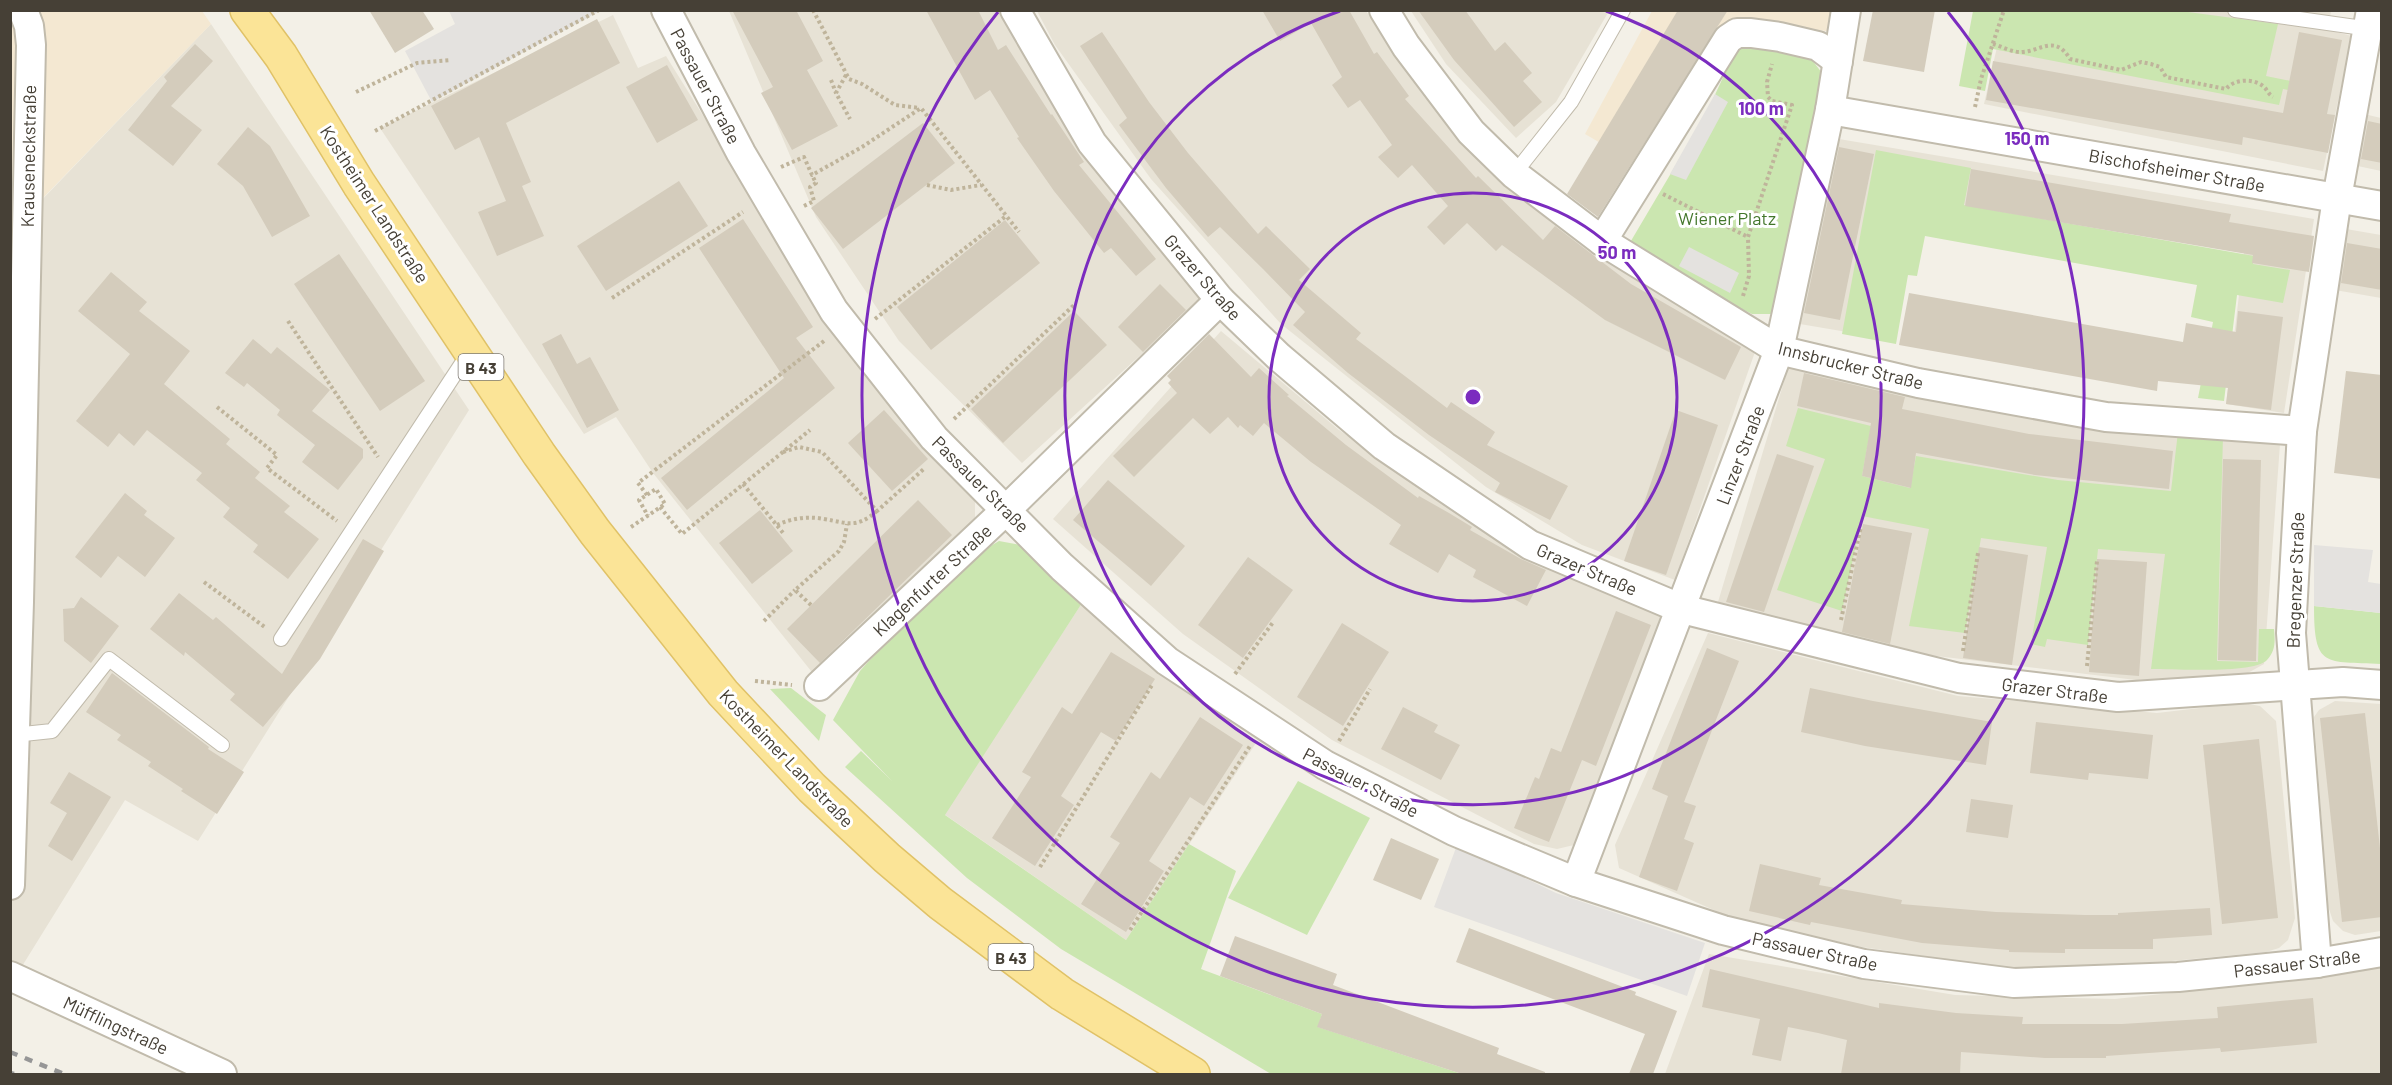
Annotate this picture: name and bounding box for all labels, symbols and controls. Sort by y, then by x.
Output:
street label: Passauer Straße [666,24,746,148]
street label: Krauseneckstraße [16,85,40,227]
text: 100 m [1738,97,1784,119]
street label: Kostheimer Landstraße [316,121,434,287]
text: 150 m [2005,127,2049,149]
street label: Bischofsheimer Straße [2087,144,2267,196]
park label: Wiener Platz [1678,207,1776,229]
street label: Grazer Straße [1160,229,1246,325]
text: 50 m [1598,241,1636,263]
street label: Innsbrucker Straße [1776,336,1926,394]
road number: B 43 [458,354,504,380]
centre of rings [1463,387,1483,407]
street label: Linzer Straße [1711,402,1769,508]
street label: Passauer Straße [928,431,1034,537]
street label: Bregenzer Straße [2282,511,2308,649]
street label: Klagenfurter Straße [868,519,996,641]
street label: Grazer Straße [1533,538,1641,600]
street label: Grazer Straße [2001,673,2109,707]
street label: Kostheimer Landstraße [715,684,859,832]
street label: Passauer Straße [1299,742,1423,822]
street label: Passauer Straße [1750,927,1880,975]
road number: B 43 [988,944,1034,970]
street label: Passauer Straße [2232,944,2362,982]
street label: Müfflingstraße [60,991,172,1059]

